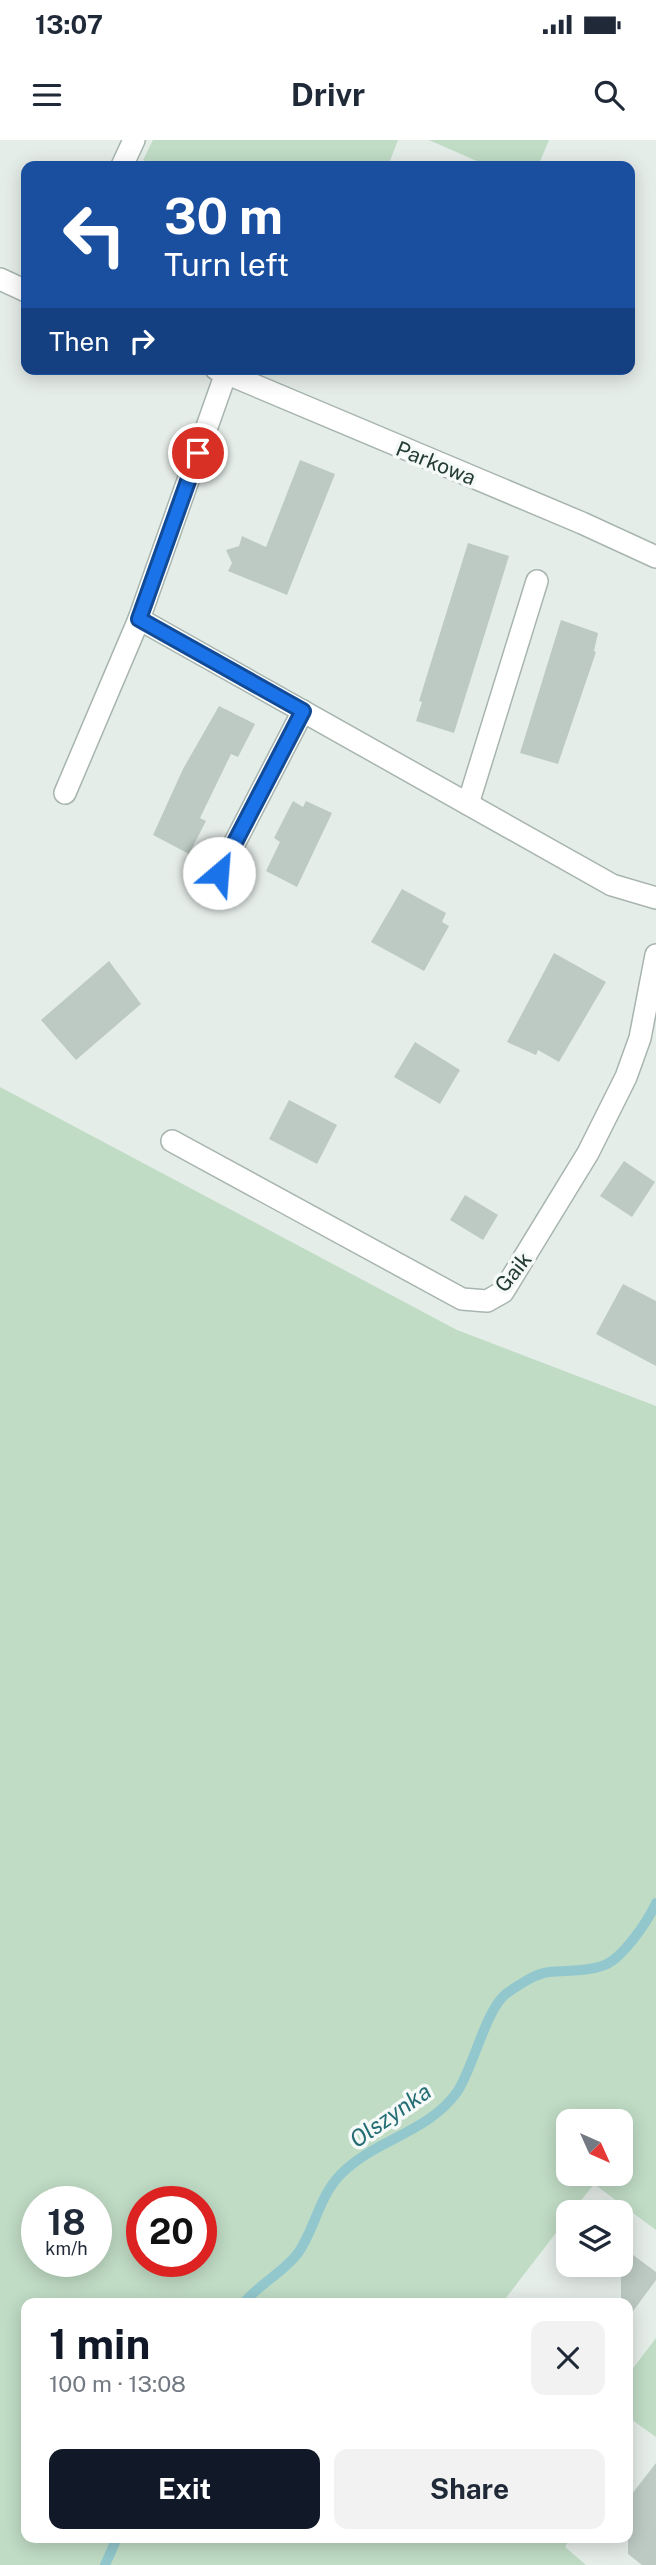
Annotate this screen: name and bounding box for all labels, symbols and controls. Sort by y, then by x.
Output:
text: 13:07 [35,9,103,40]
icon: menu [28,76,66,114]
text: Drivr [291,76,365,113]
icon: search [590,76,628,114]
text: 30 m [164,187,283,245]
icon: left [49,189,140,280]
text: Turn left [164,246,289,283]
icon: right [123,322,161,360]
text: Then [49,326,109,357]
pin [168,423,228,483]
icon: arrive [179,434,217,472]
street label: Parkowa [392,436,480,490]
position arrow [182,836,256,910]
street label: Gaik [489,1247,537,1297]
water label: Olszynka [344,2077,436,2153]
north arrow [556,2109,634,2186]
map controls [556,2109,633,2277]
speed limit sign: 20 [126,2186,217,2277]
button: layers [556,2200,633,2277]
text: 18 [47,2202,86,2243]
text: km/h [45,2238,88,2259]
text: 1 min [49,2319,150,2368]
button: close [531,2321,605,2395]
text: 100 m · 13:08 [49,2370,186,2397]
button: Exit [49,2449,320,2529]
button: Share [334,2449,605,2529]

